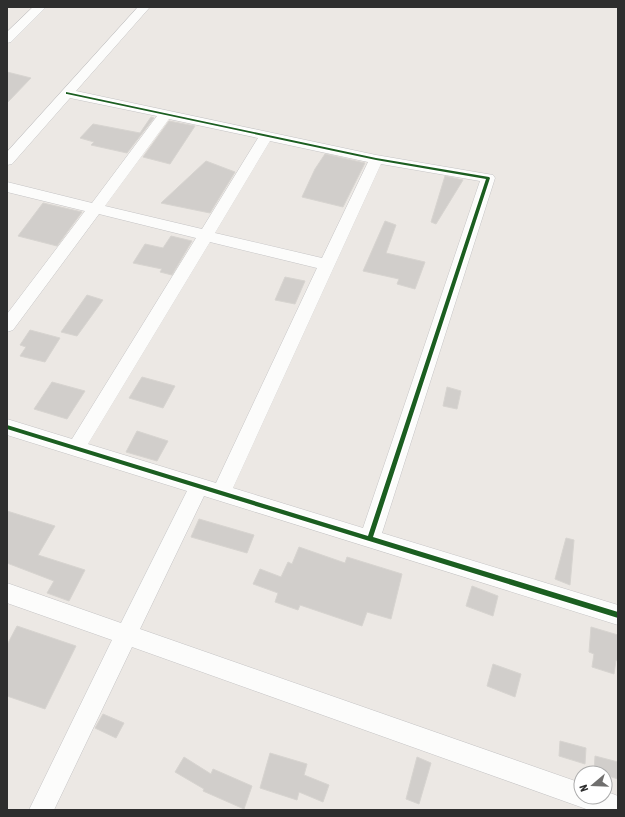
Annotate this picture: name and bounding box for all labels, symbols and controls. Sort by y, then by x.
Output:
north arrow [573,765,613,805]
text: N [577,783,590,793]

